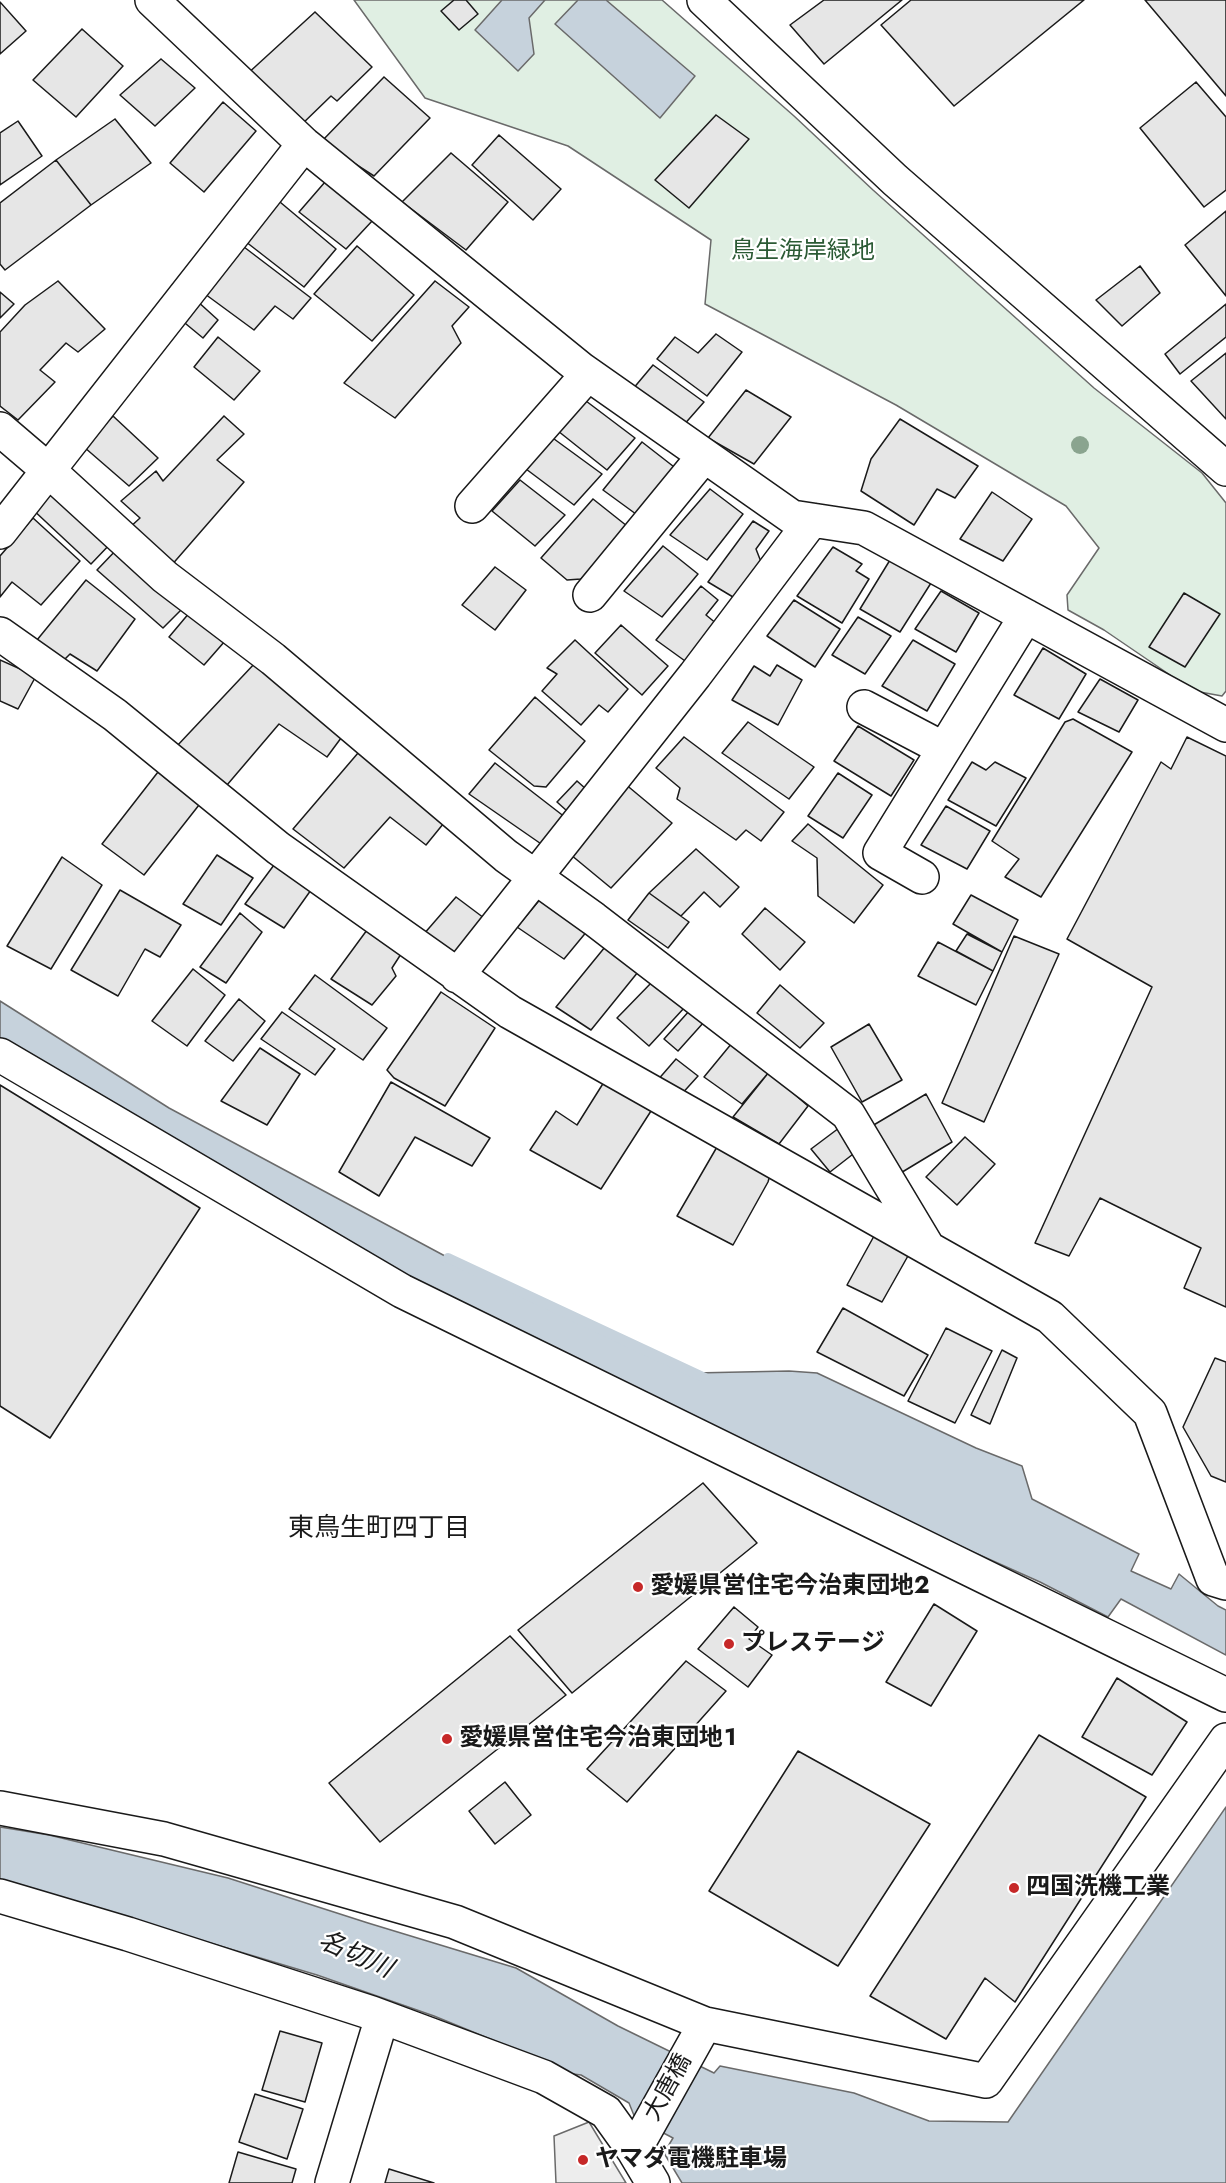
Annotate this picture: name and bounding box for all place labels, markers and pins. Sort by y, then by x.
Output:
place label: 愛媛県営住宅今治東団地２ [650,1573,929,1601]
marker: 愛媛県営住宅今治東団地２ [631,1580,645,1594]
place label: プレステージ [741,1630,885,1658]
marker: プレステージ [722,1637,736,1651]
place label: 愛媛県営住宅今治東団地１ [459,1725,738,1753]
marker: 愛媛県営住宅今治東団地１ [440,1732,454,1746]
place label: 四国洗機工業 [1026,1874,1170,1902]
marker: 四国洗機工業 [1007,1881,1021,1895]
place label: ヤマダ電機駐車場 [595,2146,787,2174]
marker: ヤマダ電機駐車場 [576,2153,590,2167]

